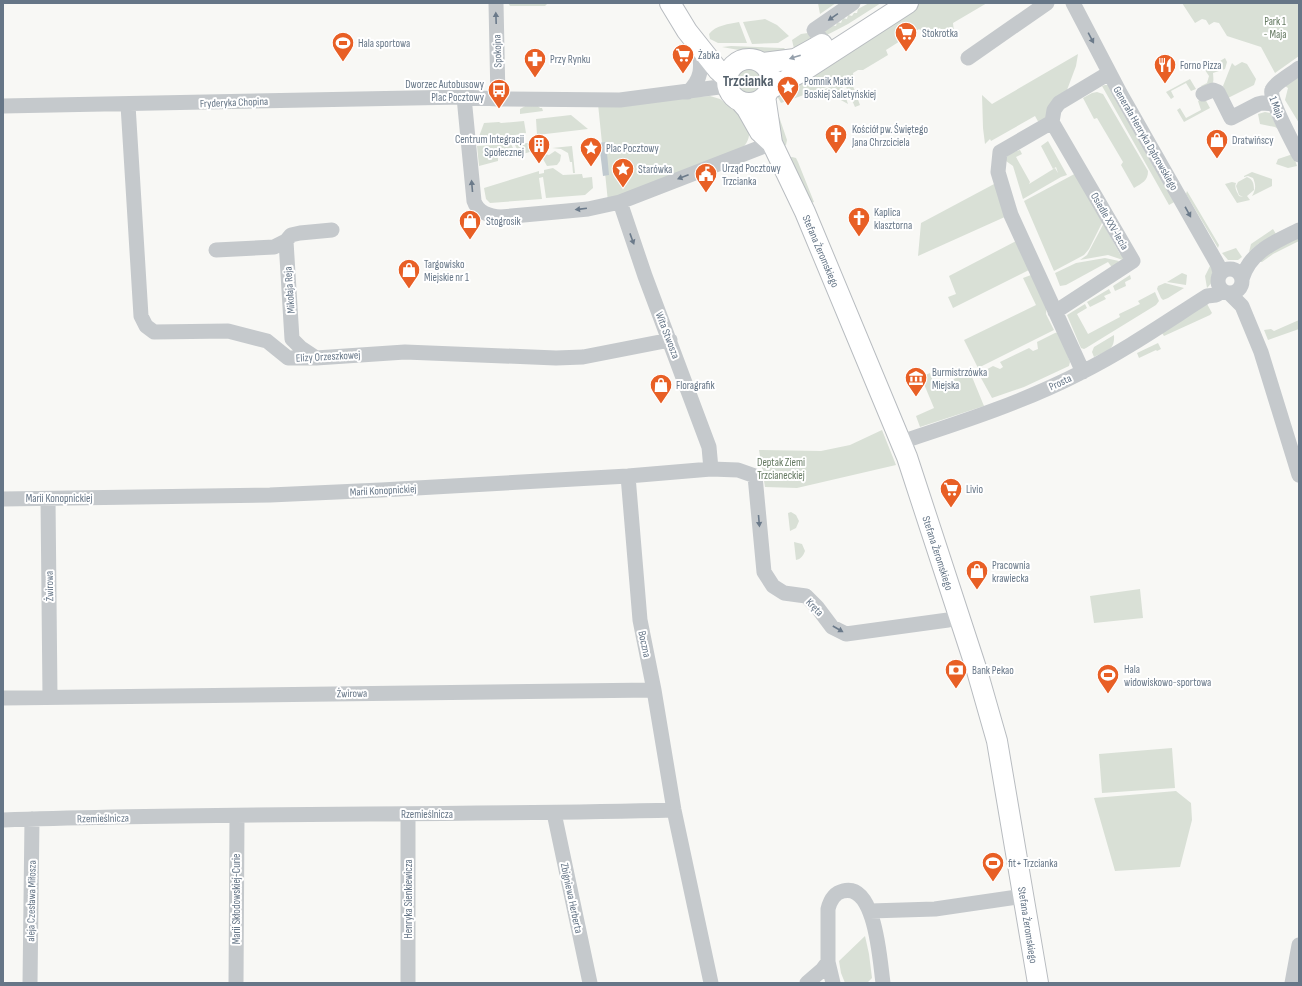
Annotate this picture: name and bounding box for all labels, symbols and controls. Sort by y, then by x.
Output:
one-way arrow [493,11,499,24]
one-way arrow [828,13,839,21]
park label: Park 1 - Maja [1264,15,1286,41]
supermarket icon: Stokrotka [893,20,919,53]
place label: Stokrotka [922,27,958,40]
sports icon: Hala sportowa [330,30,356,63]
one-way arrow [1087,32,1094,43]
street label: Spokojna [490,34,505,68]
place label: Hala sportowa [358,37,410,50]
supermarket icon: Żabka [670,42,696,75]
pharmacy icon: Przy Rynku [522,46,548,79]
place label: Żabka [698,48,720,62]
restaurant icon: Forno Pizza [1152,52,1178,85]
place label: Przy Rynku [550,53,591,66]
one-way arrow [789,55,801,61]
place label: Forno Pizza [1180,59,1222,72]
district label: Trzcianka [723,72,773,91]
place icon: Pomnik Matki Boskiej Saletyńskiej [775,74,801,107]
place label: Pomnik Matki Boskiej Saletyńskiej [804,75,876,101]
bus stop icon: Dworzec Autobusowy Plac Pocztowy [486,77,512,110]
place label: Dworzec Autobusowy Plac Pocztowy [405,78,485,104]
street label: Generała Henryka Dąbrowskiego [1110,84,1181,193]
street label: 1 Maja [1266,94,1287,120]
street label: Fryderyka Chopina [200,95,268,110]
church icon: Kościół pw. Świętego Jana Chrzciciela [823,122,849,155]
place label: Kościół pw. Świętego Jana Chrzciciela [851,123,928,149]
shop icon: Dratwińscy [1204,127,1230,160]
building icon: Centrum Integracji Społecznej [526,132,552,165]
place label: Centrum Integracji Społecznej [455,133,524,159]
place label: Dratwińscy [1232,134,1274,147]
place icon: Plac Pocztowy [578,135,604,168]
place label: Plac Pocztowy [606,142,660,155]
place icon: Starówka [610,156,636,189]
public building icon: Urząd Pocztowy Trzcianka [693,161,719,194]
place label: Urząd Pocztowy Trzcianka [722,162,782,188]
place label: Starówka [638,163,672,176]
one-way arrow [677,175,689,181]
one-way arrow [469,180,475,192]
street label: Osiedle XXV-lecia [1088,190,1131,252]
church icon: Kaplica klasztorna [846,205,872,238]
one-way arrow [575,206,587,213]
place label: Kaplica klasztorna [874,206,912,232]
one-way arrow [1185,206,1192,218]
shop icon: Stogrosik [457,208,483,241]
street label: Stefana Żeromskiego [799,213,843,290]
place label: Stogrosik [486,215,521,228]
one-way arrow [630,233,636,245]
shop icon: Targowisko Miejskie nr 1 [396,257,422,290]
place label: Targowisko Miejskie nr 1 [424,258,469,284]
street label: Mikołaja Reja [281,266,298,314]
street label: Wita Stwosza [653,310,682,360]
street label: Elizy Orzeszkowej [295,348,361,365]
museum icon: Burmistrzówka Miejska [903,365,929,398]
place label: Burmistrzówka Miejska [932,366,987,392]
shop icon: Floragrafik [648,372,674,405]
street label: Prosta [1047,372,1074,393]
place label: Floragrafik [676,379,715,392]
park label: Deptak Ziemi Trzcianeckiej [757,456,805,482]
supermarket icon: Livio [938,476,964,509]
street label: Marii Konopnickiej [349,482,417,499]
place label: Livio [966,483,983,496]
street label: Marii Konopnickiej [26,492,92,505]
street label: Stefana Żeromskiego [919,514,957,592]
one-way arrow [756,515,762,527]
shop icon: Pracownia krawiecka [964,558,990,591]
place label: Pracownia krawiecka [992,559,1030,585]
street label: Żwirowa [42,571,56,601]
street label: Kręta [803,596,826,619]
one-way arrow [832,626,843,633]
street label: Boczna [635,630,654,659]
bank icon: Bank Pekao [943,657,969,690]
sports icon: Hala widowiskowo-sportowa [1095,662,1121,695]
place label: Hala widowiskowo-sportowa [1124,663,1211,689]
place label: Bank Pekao [972,664,1014,677]
street label: Żwirowa [337,686,367,700]
street label: Rzemieślnicza [401,808,453,821]
street label: Rzemieślnicza [77,812,129,825]
sports icon: fit+ Trzcianka [980,850,1006,883]
street label: Marii Skłodowskiej-Curie [230,854,243,944]
place label: fit+ Trzcianka [1008,857,1058,870]
street label: Henryka Sienkiewicza [402,859,415,939]
street label: aleja Czesława Miłosza [24,860,39,942]
street label: Zbigniewa Herberta [558,862,585,935]
street label: Stefana Żeromskiego [1015,886,1041,965]

